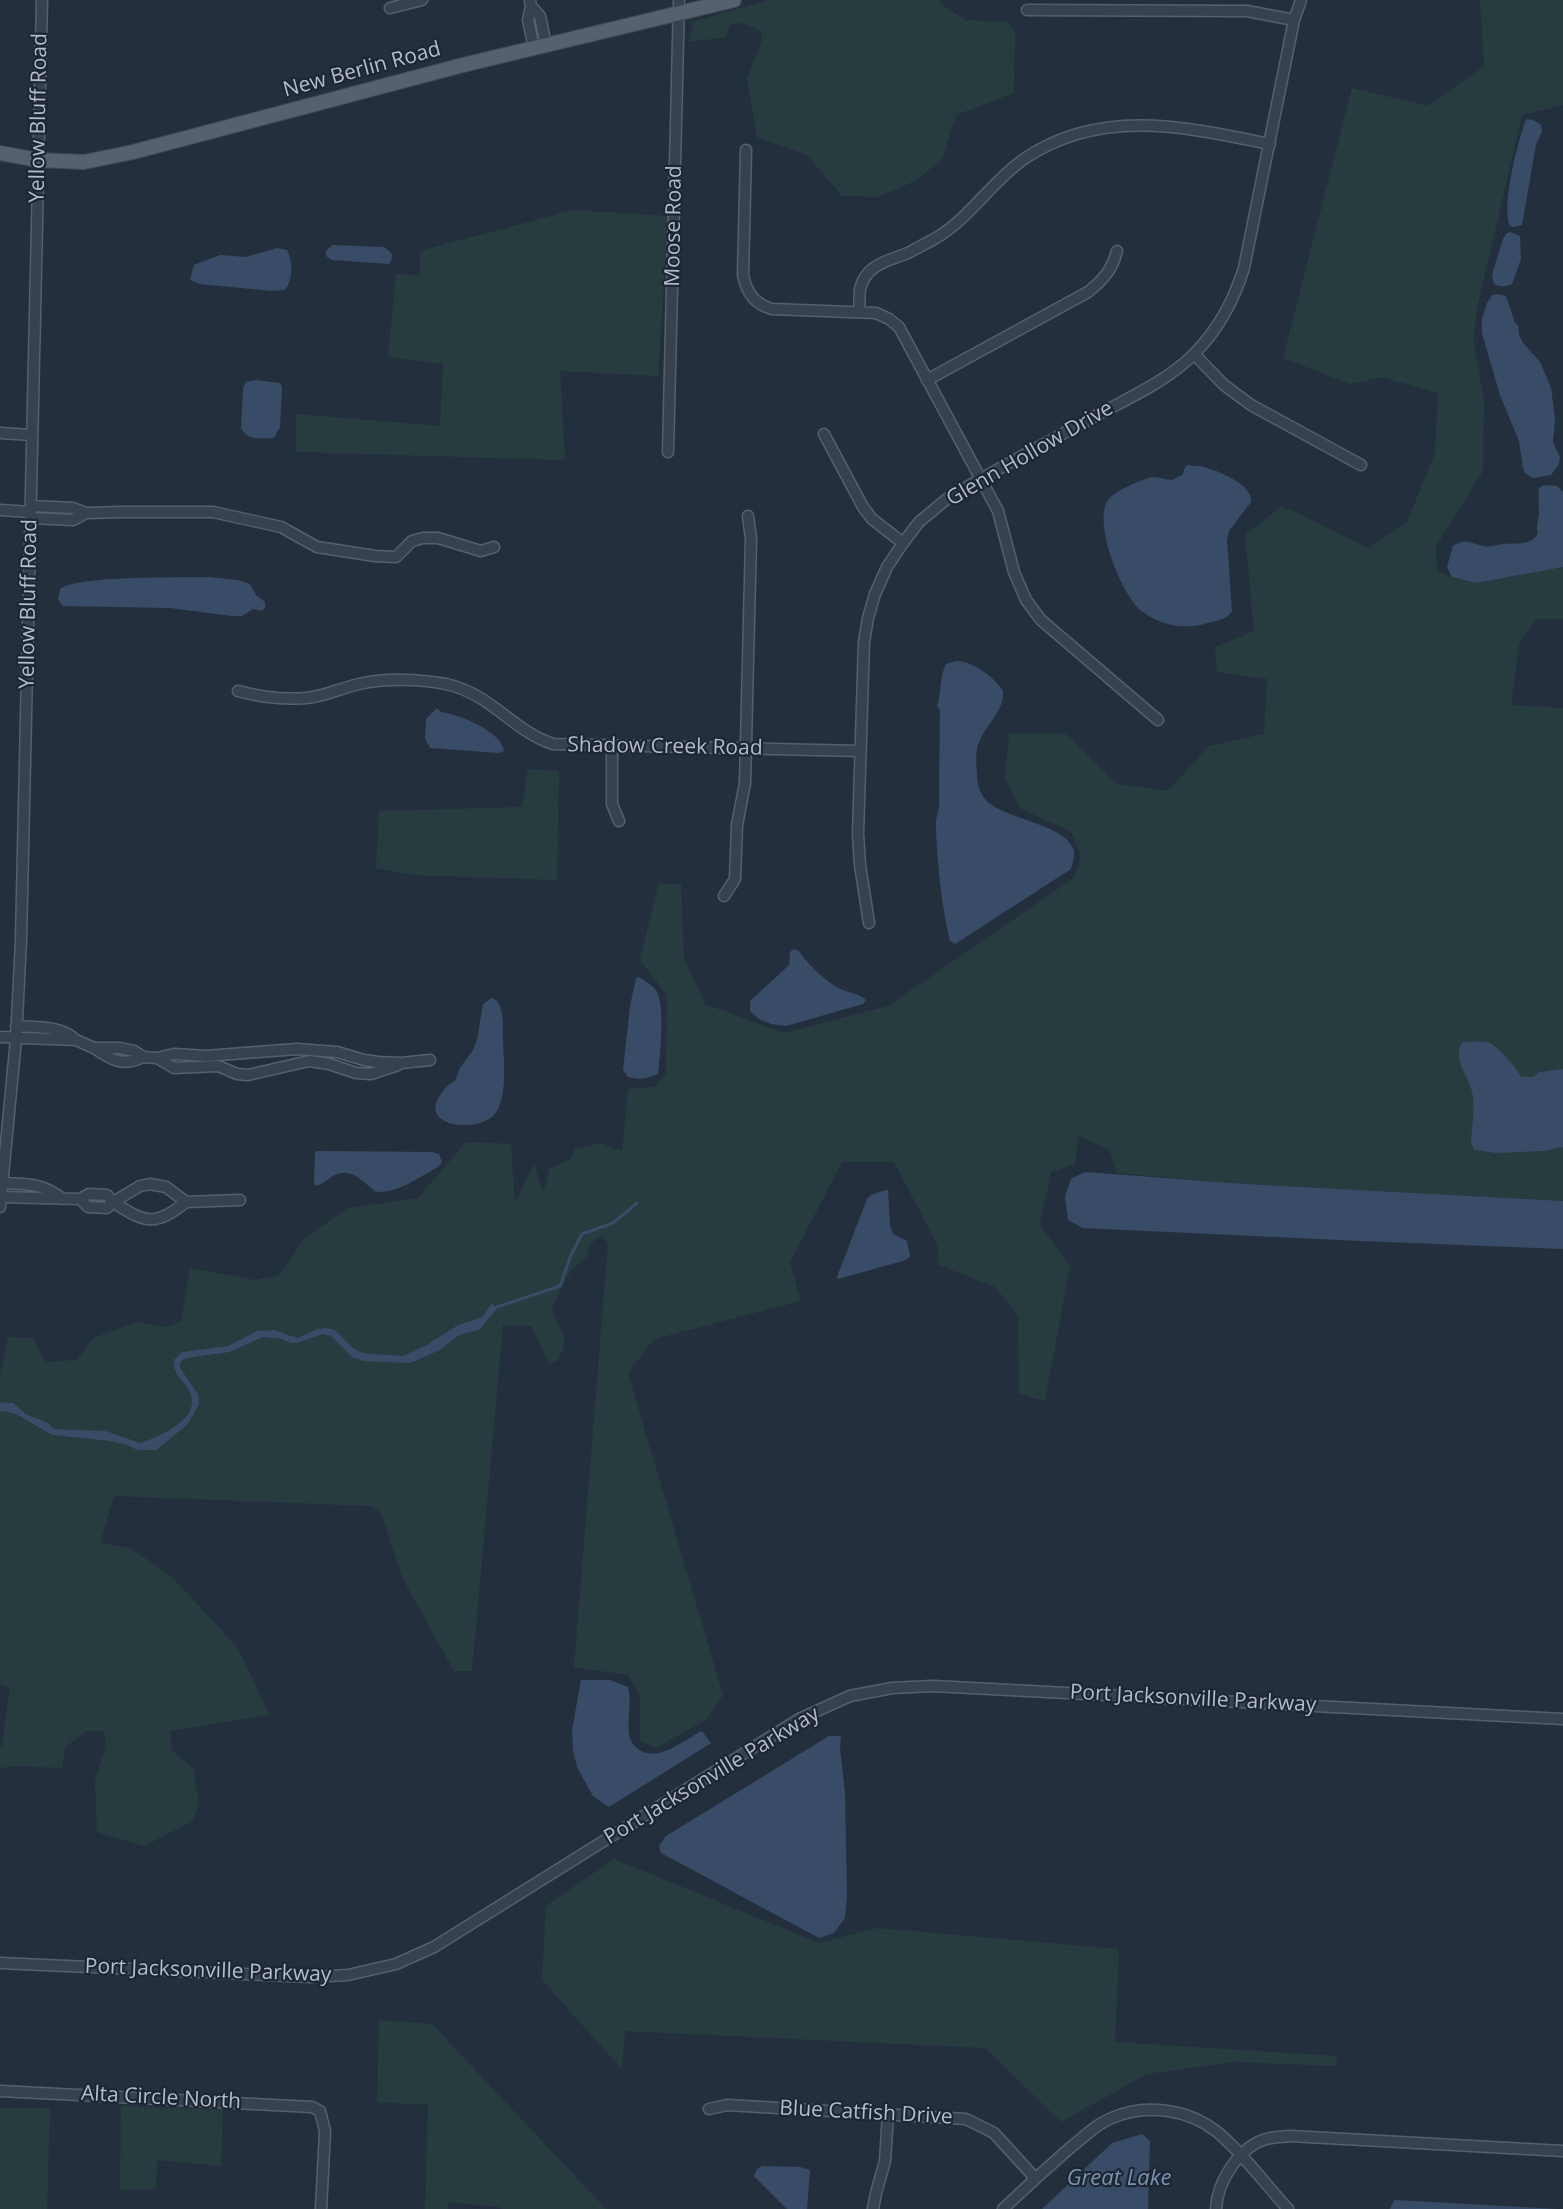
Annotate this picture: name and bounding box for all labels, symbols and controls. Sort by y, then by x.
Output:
street label: Yellow Bluff Road [25,33,53,203]
street label: New Berlin Road [280,37,444,103]
street label: Moose Road [660,165,688,287]
street label: Glenn Hollow Drive [942,396,1118,512]
street label: Yellow Bluff Road [15,519,43,689]
street label: Shadow Creek Road [567,733,763,761]
street label: Port Jacksonville Parkway [1069,1680,1317,1718]
street label: Port Jacksonville Parkway [600,1702,824,1850]
street label: Port Jacksonville Parkway [84,1954,332,1988]
street label: Alta Circle North [80,2081,242,2115]
street label: Blue Catfish Drive [779,2096,953,2130]
water label: Great Lake [1067,2166,1171,2192]

